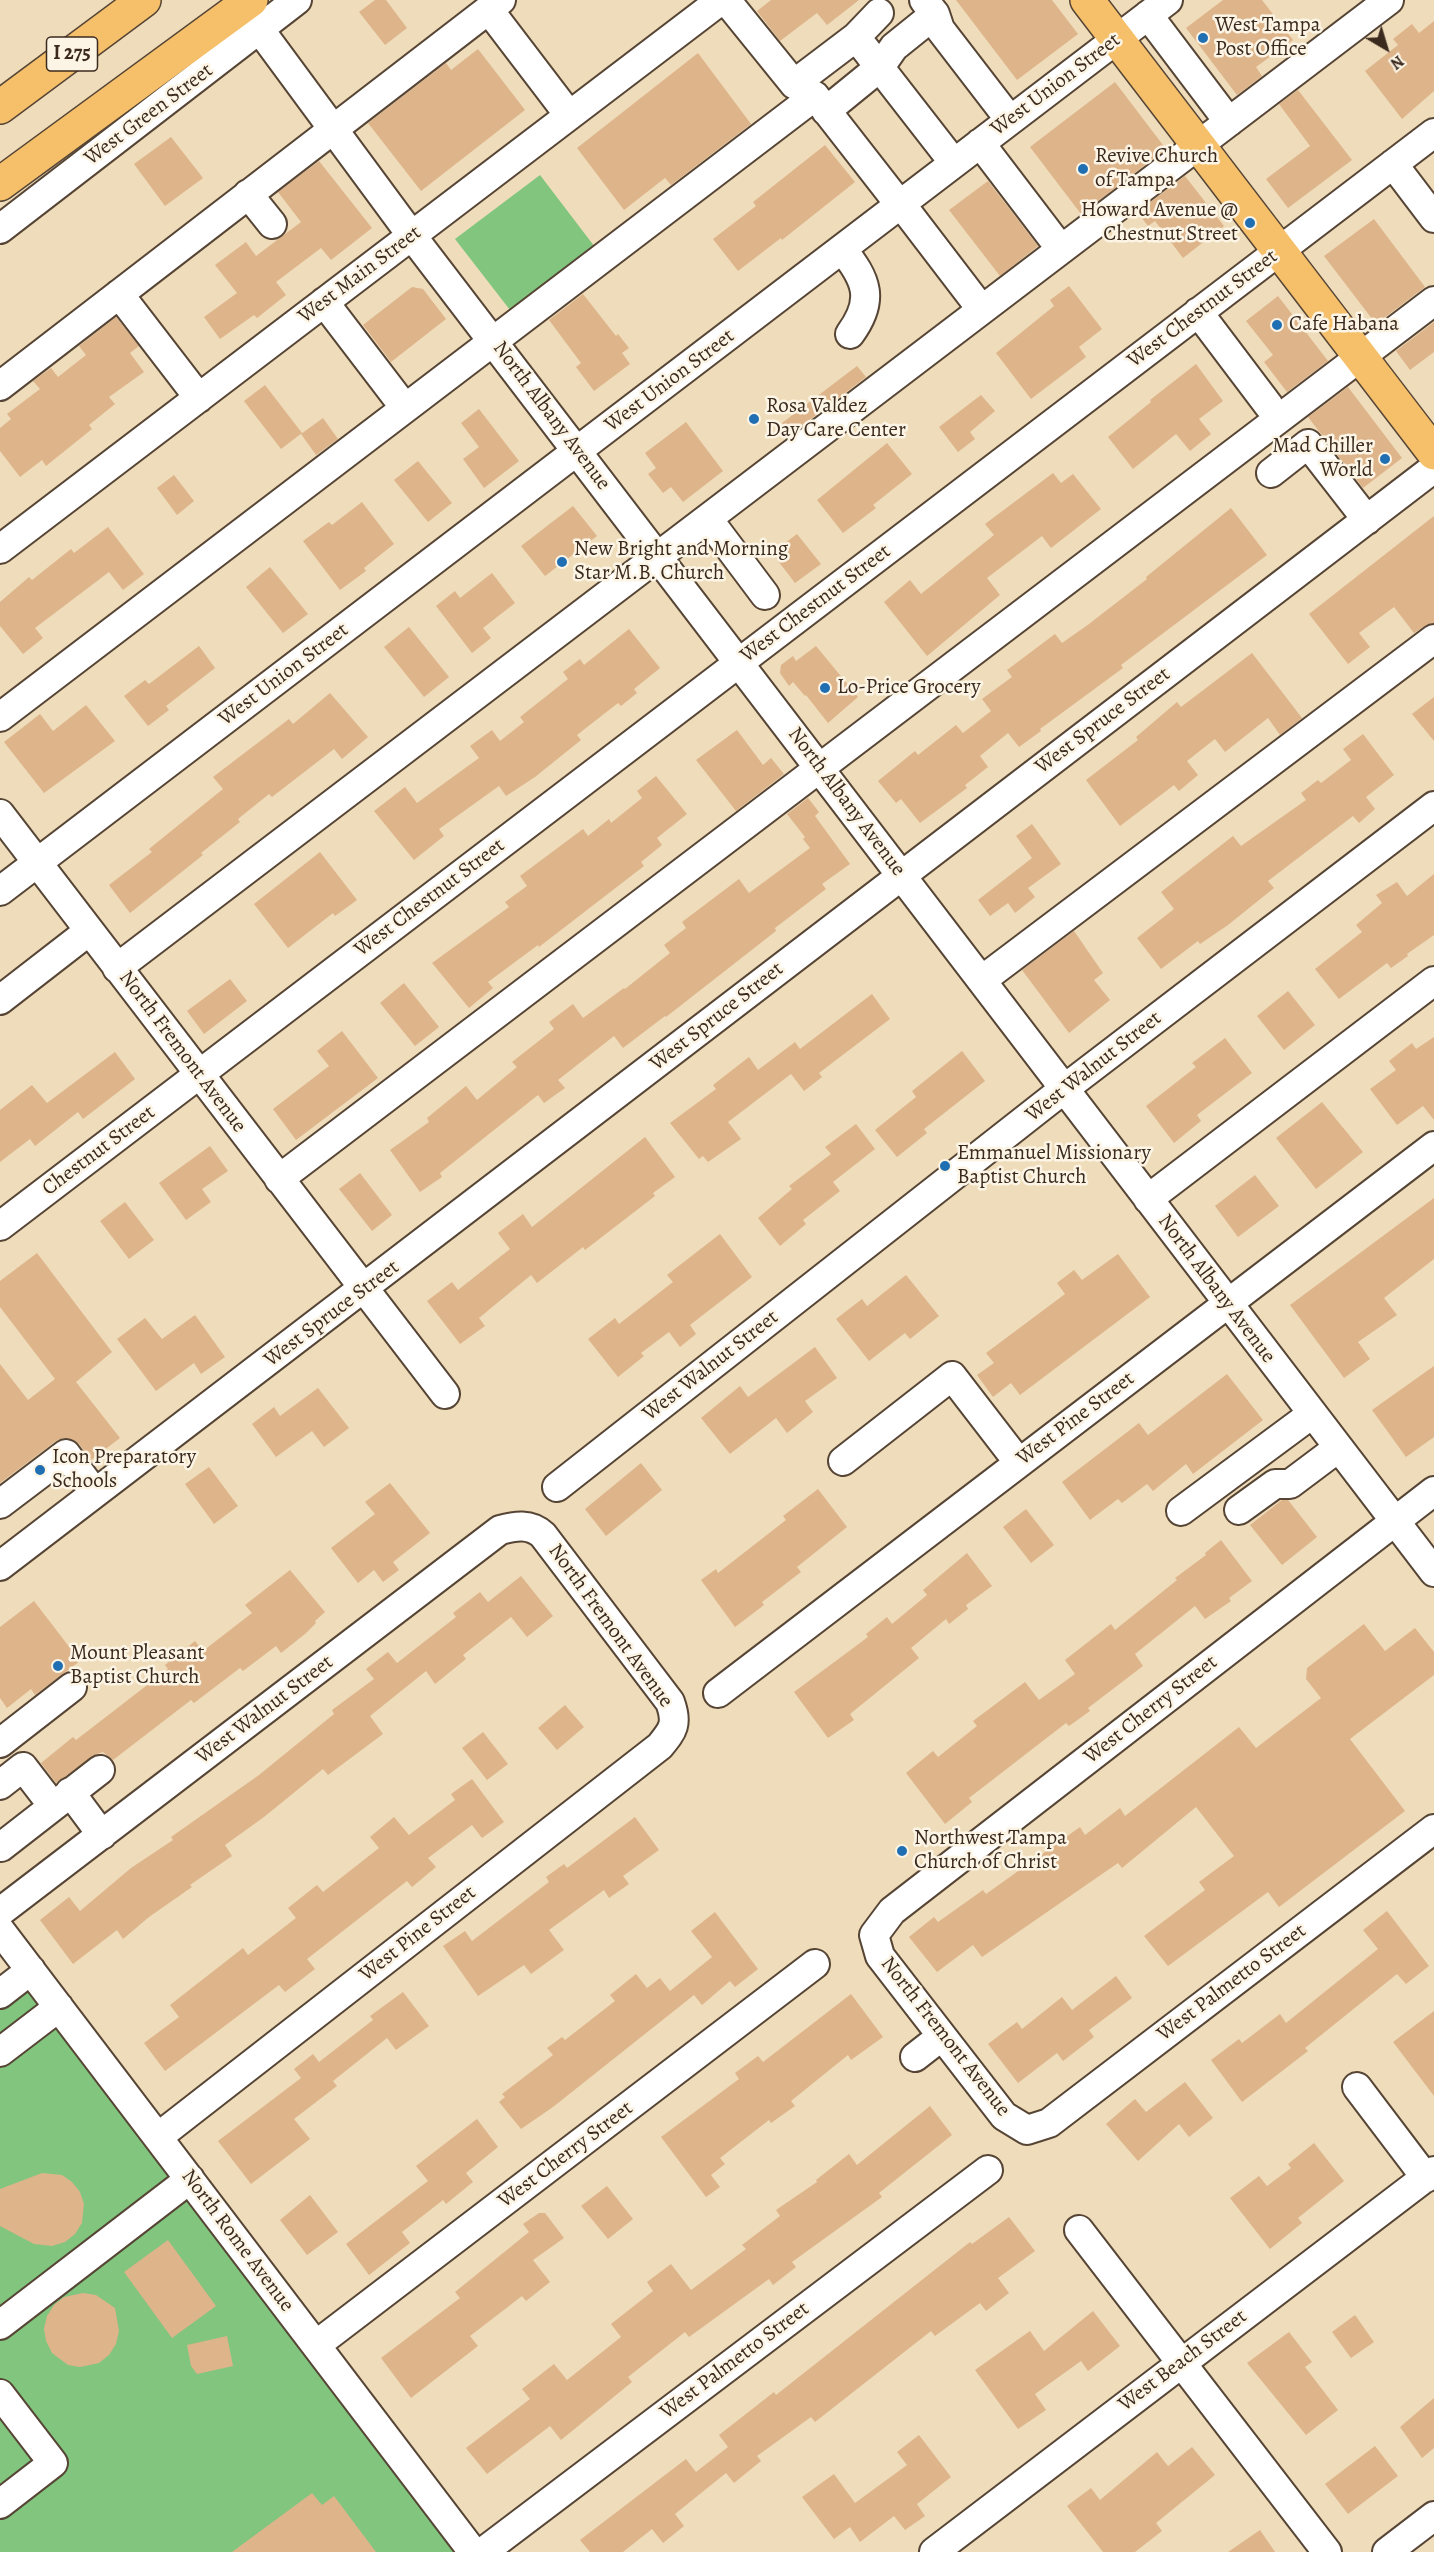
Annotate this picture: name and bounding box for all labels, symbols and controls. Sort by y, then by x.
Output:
place label: West Tampa Post Office [1215,13,1320,63]
north arrow [1356,18,1416,78]
street label: West Union Street [986,28,1126,142]
marker: West Tampa Post Office [1196,31,1210,45]
road number: I 275 [46,37,98,71]
text: N [1386,50,1408,74]
street label: West Green Street [80,58,218,172]
place label: Revive Church of Tampa [1095,144,1218,194]
marker: Revive Church of Tampa [1076,162,1090,176]
place label: Howard Avenue @ Chestnut Street [1081,198,1238,248]
marker: Howard Avenue @ Chestnut Street [1243,216,1257,230]
street label: West Main Street [294,221,426,329]
street label: West Chestnut Street [1123,244,1283,374]
place label: Cafe Habana [1289,312,1399,338]
marker: Cafe Habana [1270,318,1284,332]
street label: West Union Street [600,324,740,438]
street label: North Albany Avenue [487,337,615,495]
place label: Rosa Valdez Day Care Center [766,394,906,444]
marker: Rosa Valdez Day Care Center [747,412,761,426]
place label: Mad Chiller World [1272,434,1373,484]
marker: Mad Chiller World [1378,452,1392,466]
place label: New Bright and Morning Star M.B. Church [574,537,788,587]
street label: West Chestnut Street [736,539,896,669]
marker: New Bright and Morning Star M.B. Church [555,555,569,569]
street label: West Union Street [214,618,354,732]
street label: West Spruce Street [1031,662,1175,780]
place label: Lo-Price Grocery [837,675,981,701]
marker: Lo-Price Grocery [818,681,832,695]
street label: North Albany Avenue [782,723,910,881]
street label: West Chestnut Street [350,833,510,963]
street label: West Spruce Street [645,957,789,1077]
street label: North Fremont Avenue [113,966,251,1138]
street label: West Walnut Street [1021,1006,1167,1128]
street label: Chestnut Street [38,1100,160,1202]
place label: Emmanuel Missionary Baptist Church [957,1141,1151,1191]
marker: Emmanuel Missionary Baptist Church [938,1159,952,1173]
street label: North Albany Avenue [1152,1210,1280,1368]
street label: West Spruce Street [260,1255,404,1373]
street label: West Walnut Street [638,1305,784,1427]
street label: West Pine Street [1012,1367,1140,1471]
place label: Icon Preparatory Schools [52,1445,196,1495]
marker: Icon Preparatory Schools [33,1463,47,1477]
street label: North Fremont Avenue [542,1539,678,1713]
place label: Mount Pleasant Baptist Church [70,1641,204,1691]
street label: West Walnut Street [191,1650,339,1770]
street label: West Cherry Street [1079,1650,1223,1770]
marker: Mount Pleasant Baptist Church [51,1659,65,1673]
place label: Northwest Tampa Church of Christ [914,1826,1067,1876]
marker: Northwest Tampa Church of Christ [895,1844,909,1858]
street label: West Pine Street [355,1881,481,1987]
street label: West Palmetto Street [1153,1919,1311,2047]
street label: North Fremont Avenue [875,1952,1015,2122]
street label: West Cherry Street [494,2096,638,2214]
street label: North Rome Avenue [175,2165,299,2317]
street label: West Palmetto Street [656,2297,814,2425]
street label: West Beach Street [1114,2304,1252,2418]

